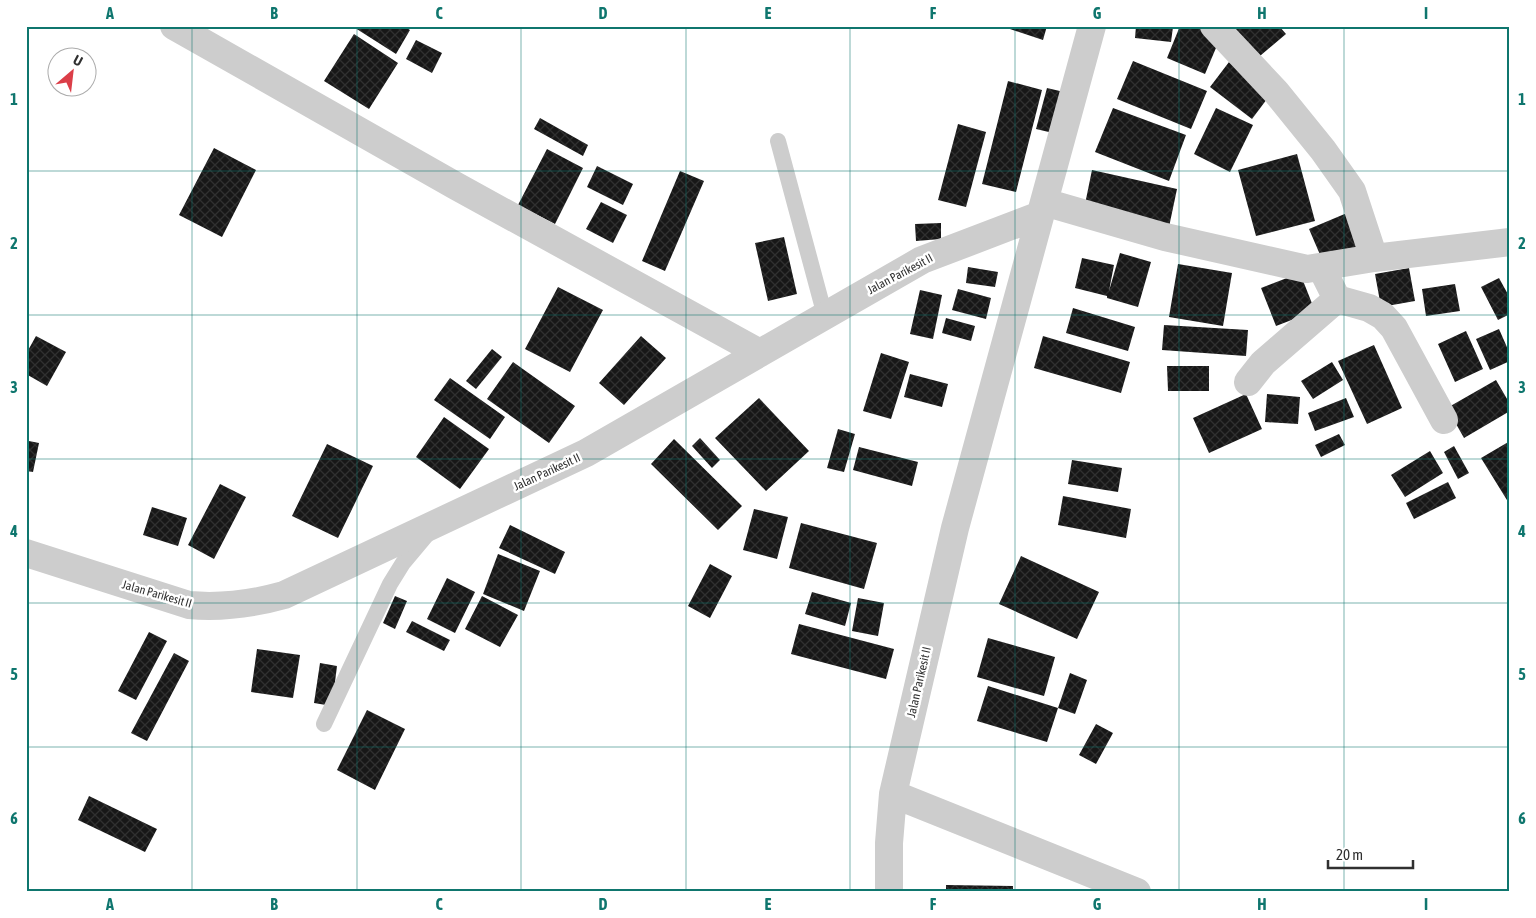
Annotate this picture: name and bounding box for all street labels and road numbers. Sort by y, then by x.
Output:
street label: Jalan Parikesit II [865,251,935,297]
street label: Jalan Parikesit II [511,450,583,494]
street label: Jalan Parikesit II [121,577,193,611]
street label: Jalan Parikesit II [904,645,934,719]

